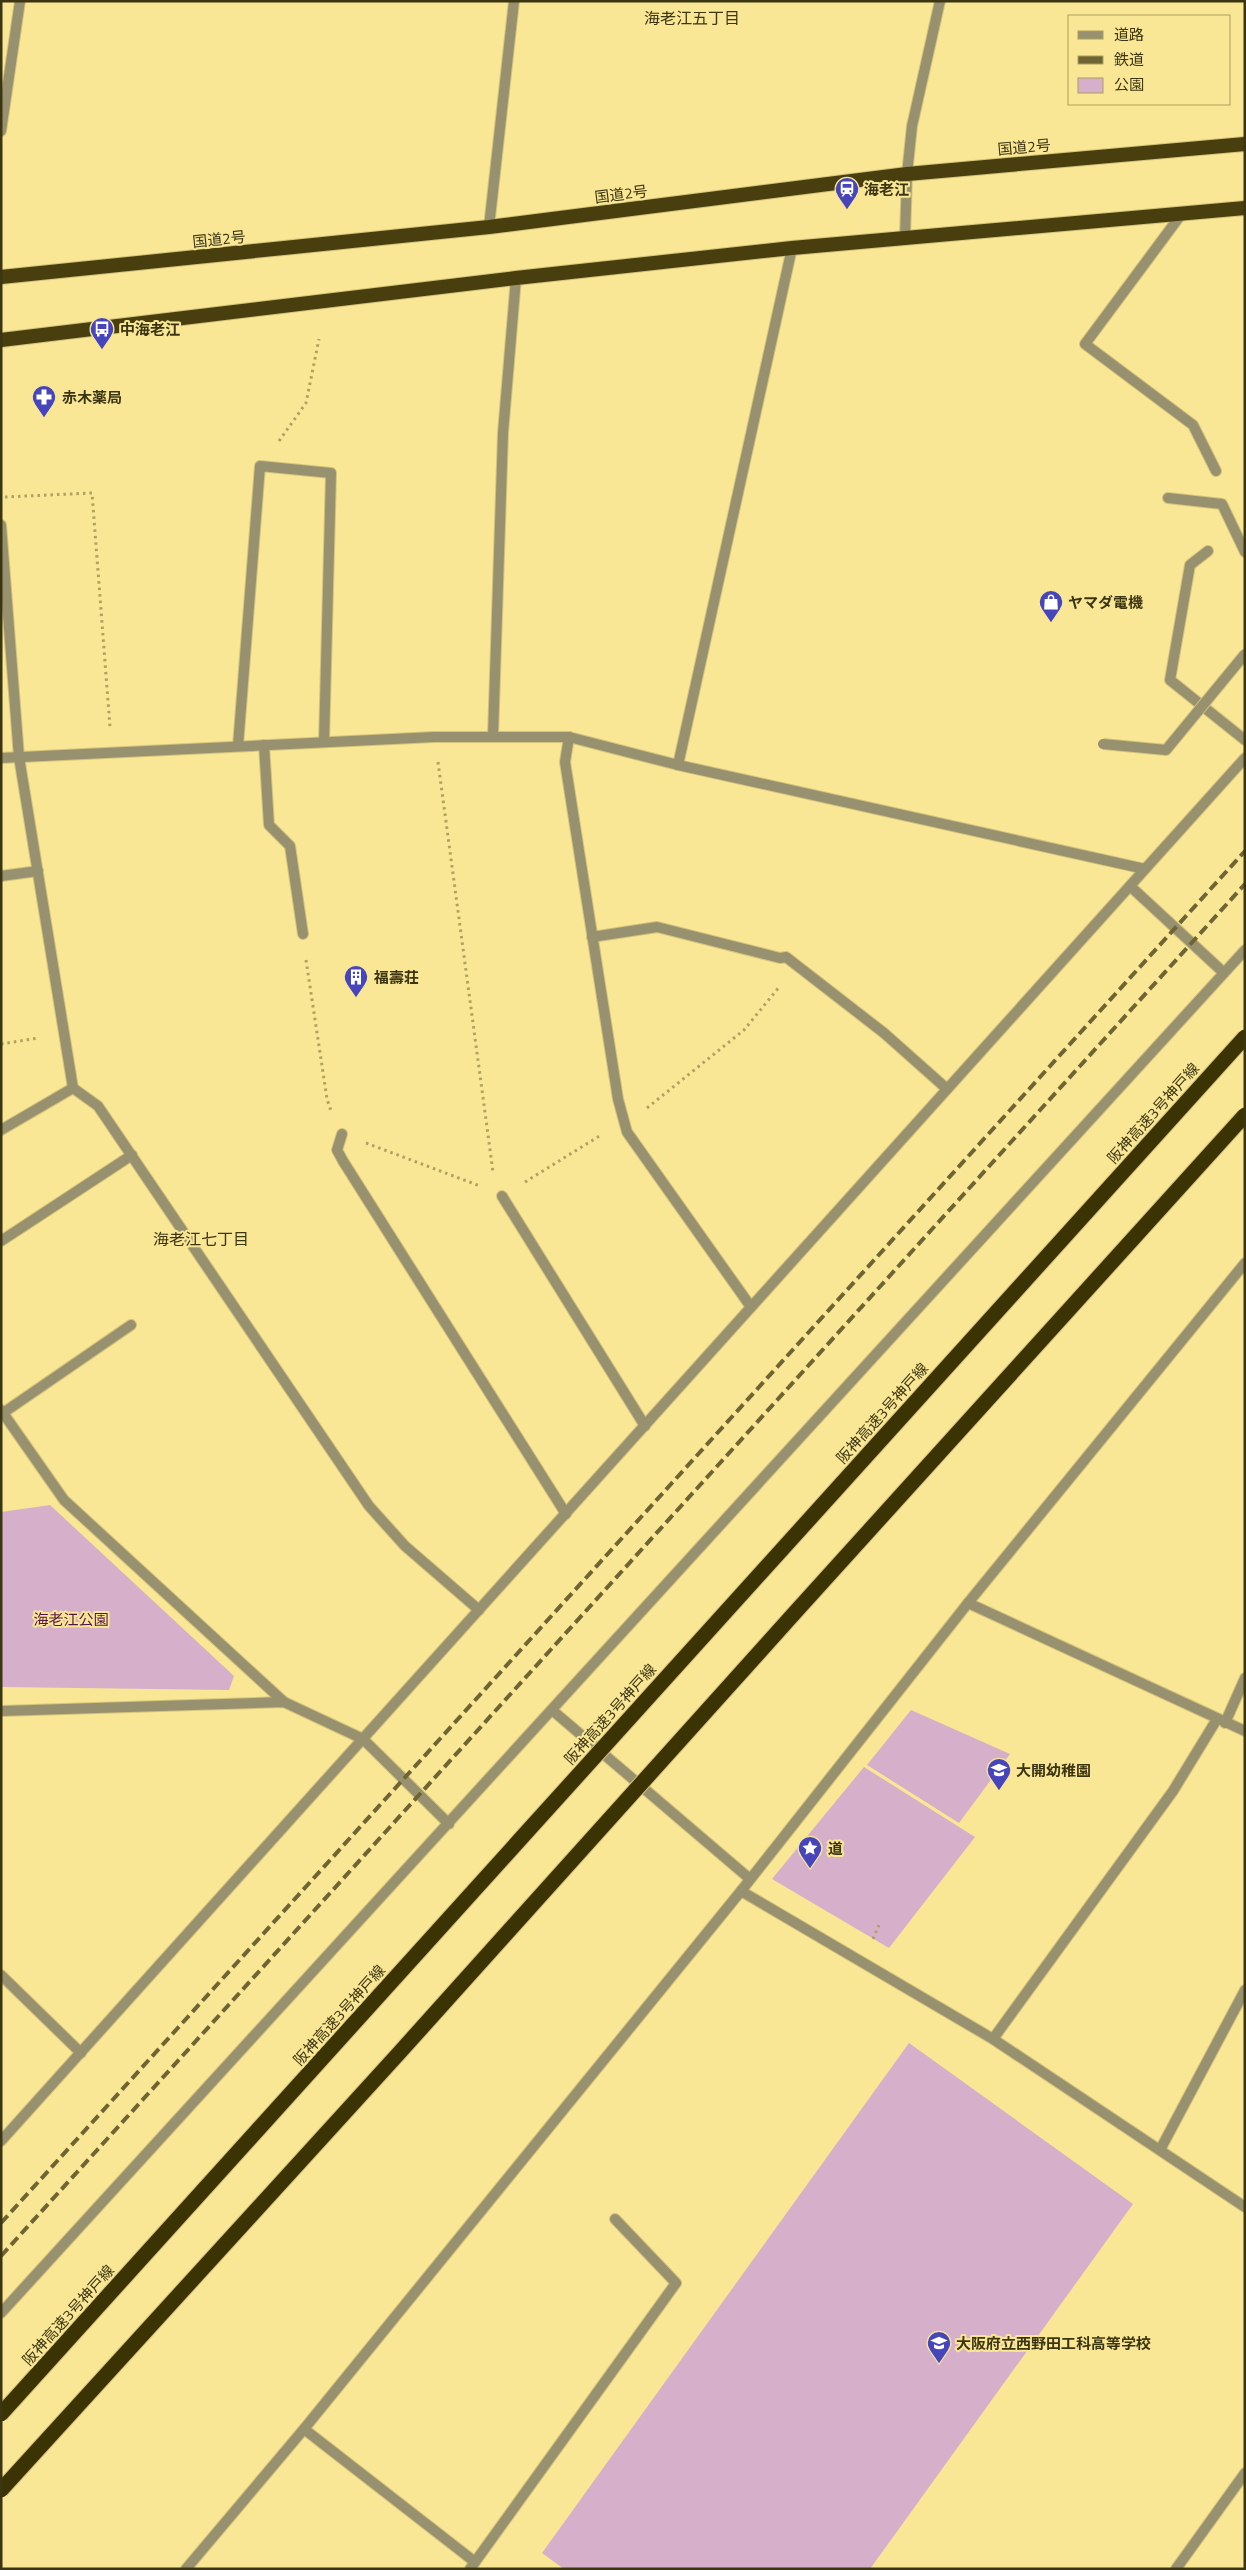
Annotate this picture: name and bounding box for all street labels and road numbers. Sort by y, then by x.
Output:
street label: 国道2号 [996,133,1052,161]
street label: 国道2号 [593,179,649,209]
street label: 国道2号 [191,225,247,253]
street label: 阪神高速3号神戸線 [1101,1058,1205,1168]
street label: 阪神高速3号神戸線 [830,1358,934,1468]
street label: 阪神高速3号神戸線 [558,1659,662,1769]
street label: 阪神高速3号神戸線 [287,1960,391,2070]
street label: 阪神高速3号神戸線 [16,2260,120,2370]

